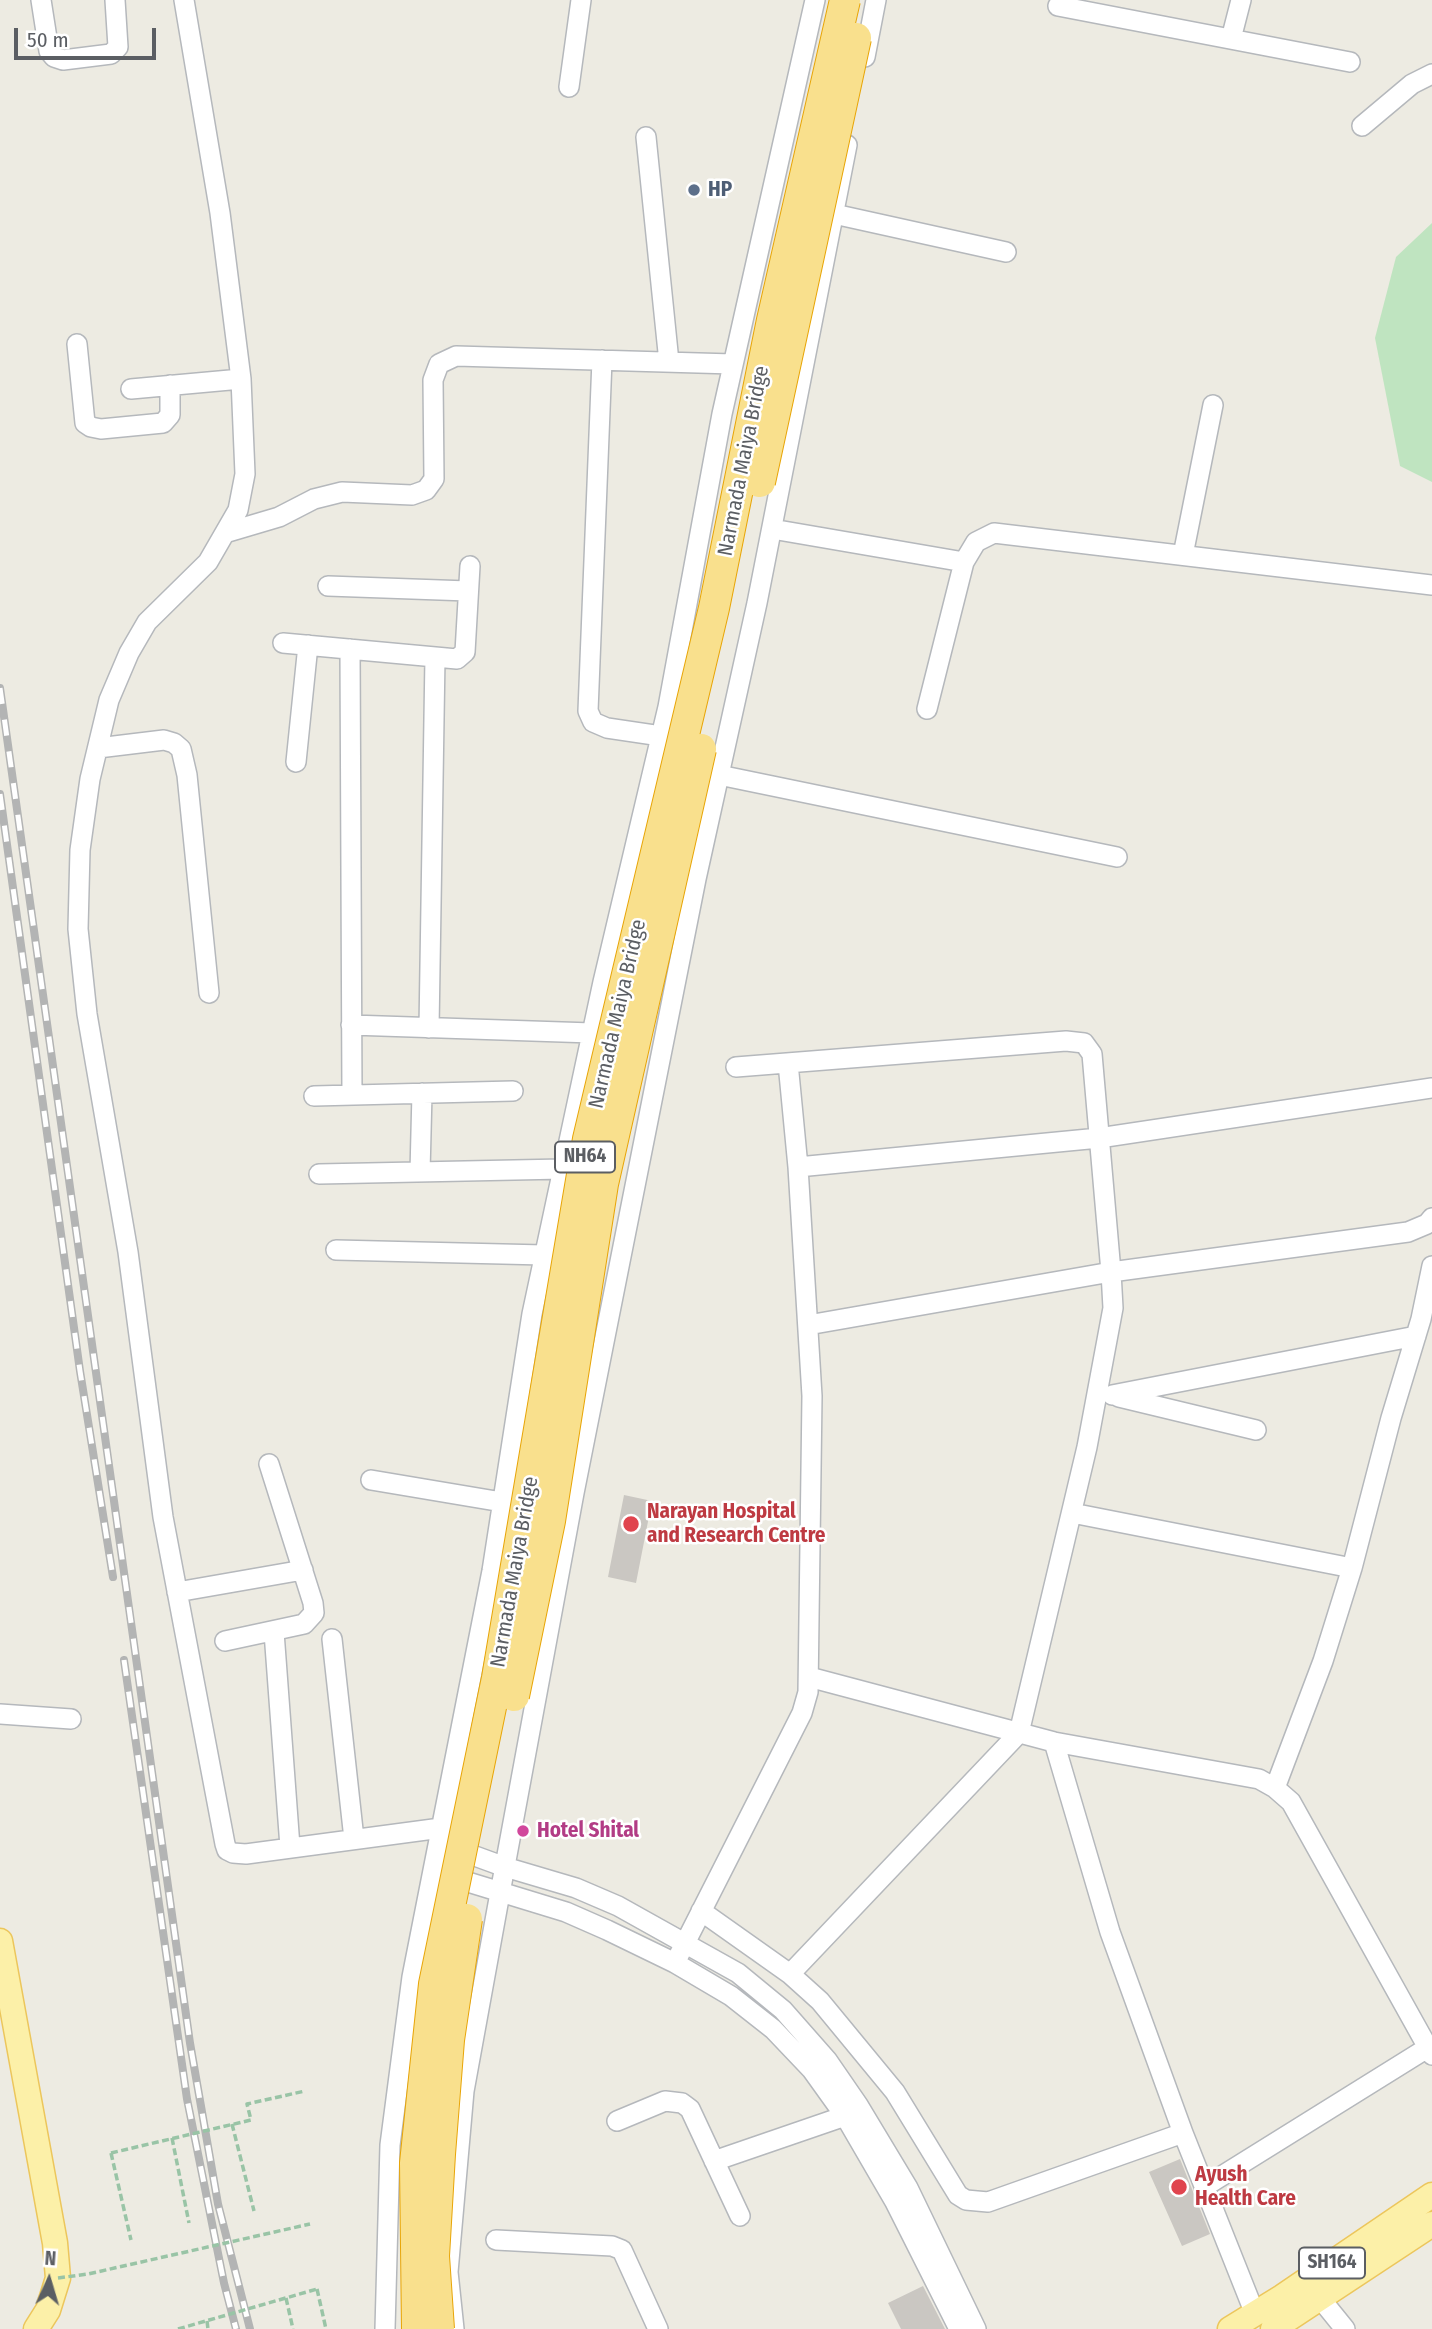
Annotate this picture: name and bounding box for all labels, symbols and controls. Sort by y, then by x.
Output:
scale bar [18,14,159,58]
text: 50 m [27,27,69,53]
place label: HP [708,177,732,203]
marker: HP [686,182,702,198]
street label: Narmada Maiya Bridge [713,364,775,558]
street label: Narmada Maiya Bridge [584,917,652,1111]
road number: NH64 [555,1142,615,1172]
street label: Narmada Maiya Bridge [486,1475,544,1669]
place label: Narayan Hospital and Research Centre [647,1499,825,1549]
marker: Narayan Hospital and Research Centre [621,1514,641,1534]
place label: Hotel Shital [537,1818,639,1844]
marker: Hotel Shital [515,1823,531,1839]
place label: Ayush Health Care [1195,2162,1296,2212]
marker: Ayush Health Care [1169,2177,1189,2197]
north arrow [14,2245,84,2315]
text: N [44,2247,57,2270]
road number: SH164 [1299,2248,1365,2278]

